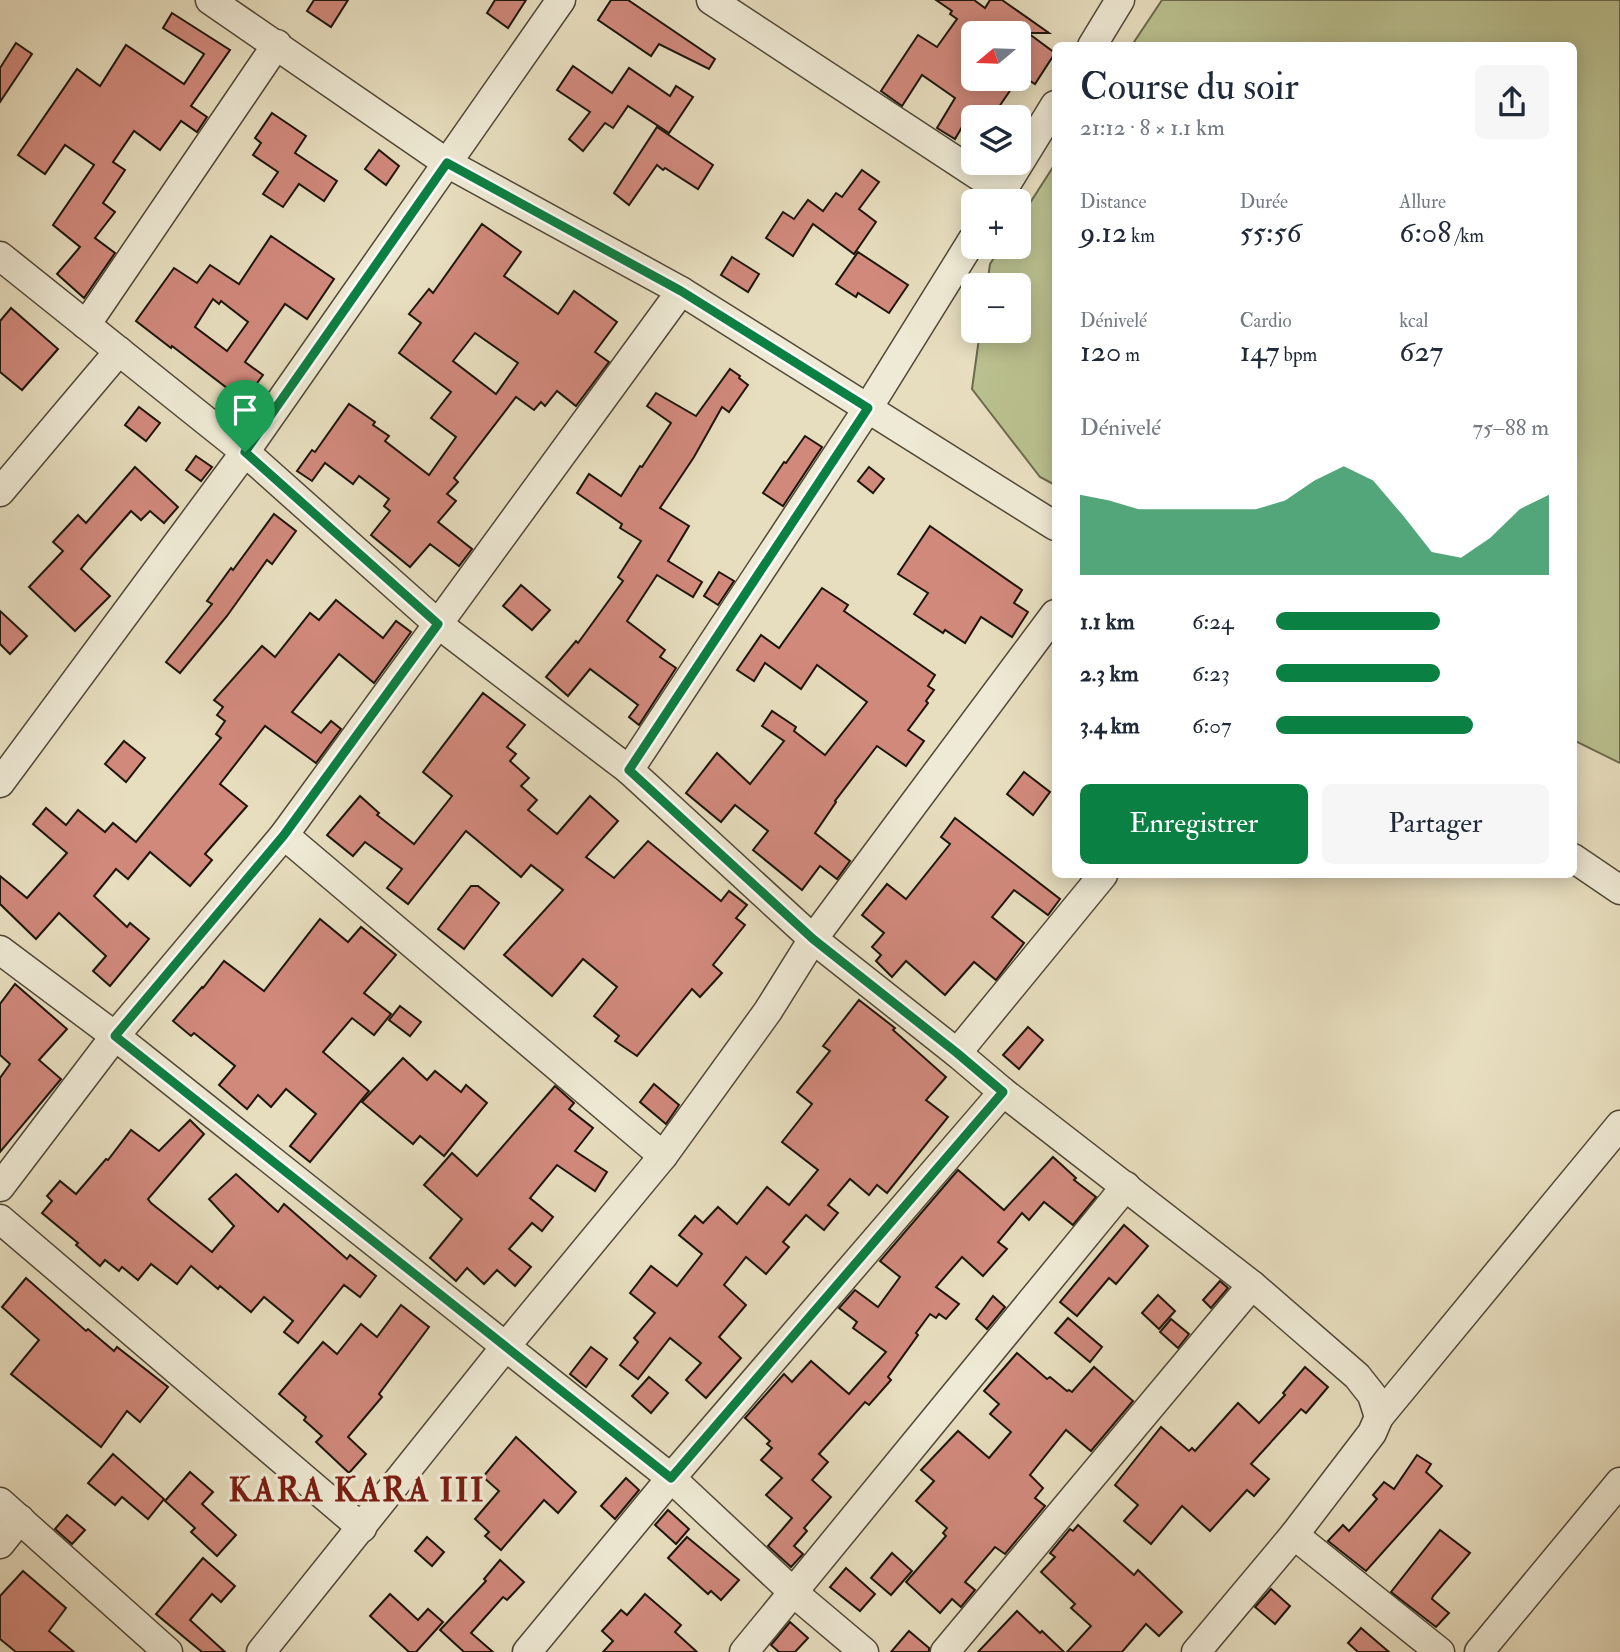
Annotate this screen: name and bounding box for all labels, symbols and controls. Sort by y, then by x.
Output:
north arrow [961,21,1031,91]
map controls [961,21,1031,343]
text: Course du soir [1080,63,1299,111]
button: share [1475,65,1549,139]
button: layers [961,105,1031,175]
text: 21:12 · 8 × 1.1 km [1080,113,1225,142]
button: + [961,189,1031,259]
text: Distance [1080,190,1146,214]
text: Durée [1240,190,1288,214]
text: Allure [1399,190,1446,214]
text: 9.12 [1080,214,1127,251]
text: 55:56 [1240,214,1302,251]
text: 6:08 [1399,214,1451,251]
text: km [1127,224,1155,248]
text: /km [1451,224,1484,248]
button: − [961,273,1031,343]
text: Dénivelé [1080,309,1147,333]
text: Cardio [1240,309,1292,333]
text: kcal [1399,309,1428,333]
text: 120 [1080,333,1121,370]
text: 147 [1240,333,1280,370]
text: 627 [1399,333,1443,370]
text: m [1121,343,1140,367]
text: bpm [1280,343,1317,367]
pin [215,380,275,452]
icon: arrive [226,391,264,429]
text: Dénivelé [1080,413,1161,442]
text: 75–88 m [1472,413,1549,442]
text: 1.1 km [1080,607,1135,636]
text: 6:24 [1192,607,1233,636]
text: 2.3 km [1080,659,1139,688]
text: 6:23 [1192,659,1230,688]
text: 3.4 km [1080,711,1140,740]
text: 6:07 [1192,711,1232,740]
button: Enregistrer [1080,784,1308,864]
button: Partager [1322,784,1549,864]
district label: KARA KARA III [228,1470,486,1511]

